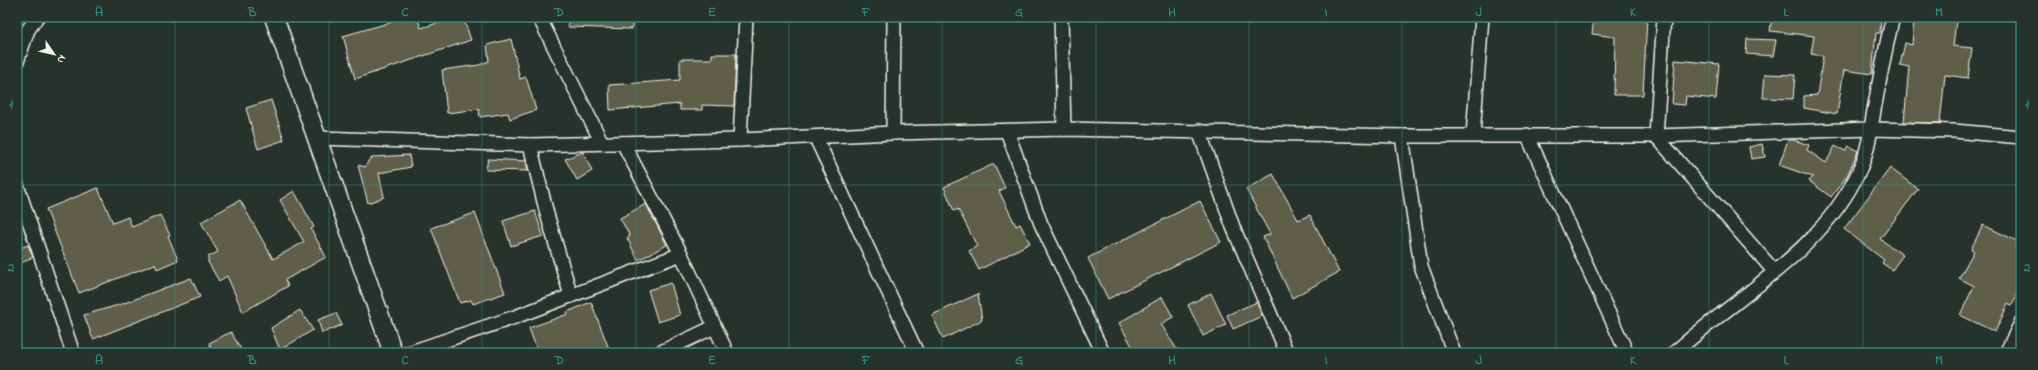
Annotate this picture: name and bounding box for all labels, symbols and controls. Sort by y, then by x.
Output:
text: A [95,3,103,22]
text: B [247,3,257,22]
text: C [401,3,409,22]
text: D [553,3,564,22]
text: E [708,3,716,22]
text: F [861,3,871,22]
text: G [1015,3,1023,22]
text: H [1168,3,1176,22]
text: I [1324,3,1328,22]
text: J [1476,3,1482,22]
text: K [1630,3,1637,22]
text: L [1784,3,1790,22]
text: M [1935,3,1943,22]
north arrow [34,34,74,74]
text: N [53,51,70,67]
text: 1 [9,95,14,114]
text: 1 [2025,95,2030,114]
text: 2 [7,258,15,277]
text: 2 [2023,258,2031,277]
text: A [95,351,103,370]
text: B [247,351,257,370]
text: C [401,351,409,370]
text: D [553,351,564,370]
text: E [708,351,716,370]
text: F [861,351,871,370]
text: G [1015,351,1023,370]
text: H [1168,351,1176,370]
text: I [1324,351,1328,370]
text: J [1476,351,1482,370]
text: K [1630,351,1637,370]
text: L [1784,351,1790,370]
text: M [1935,351,1943,370]

